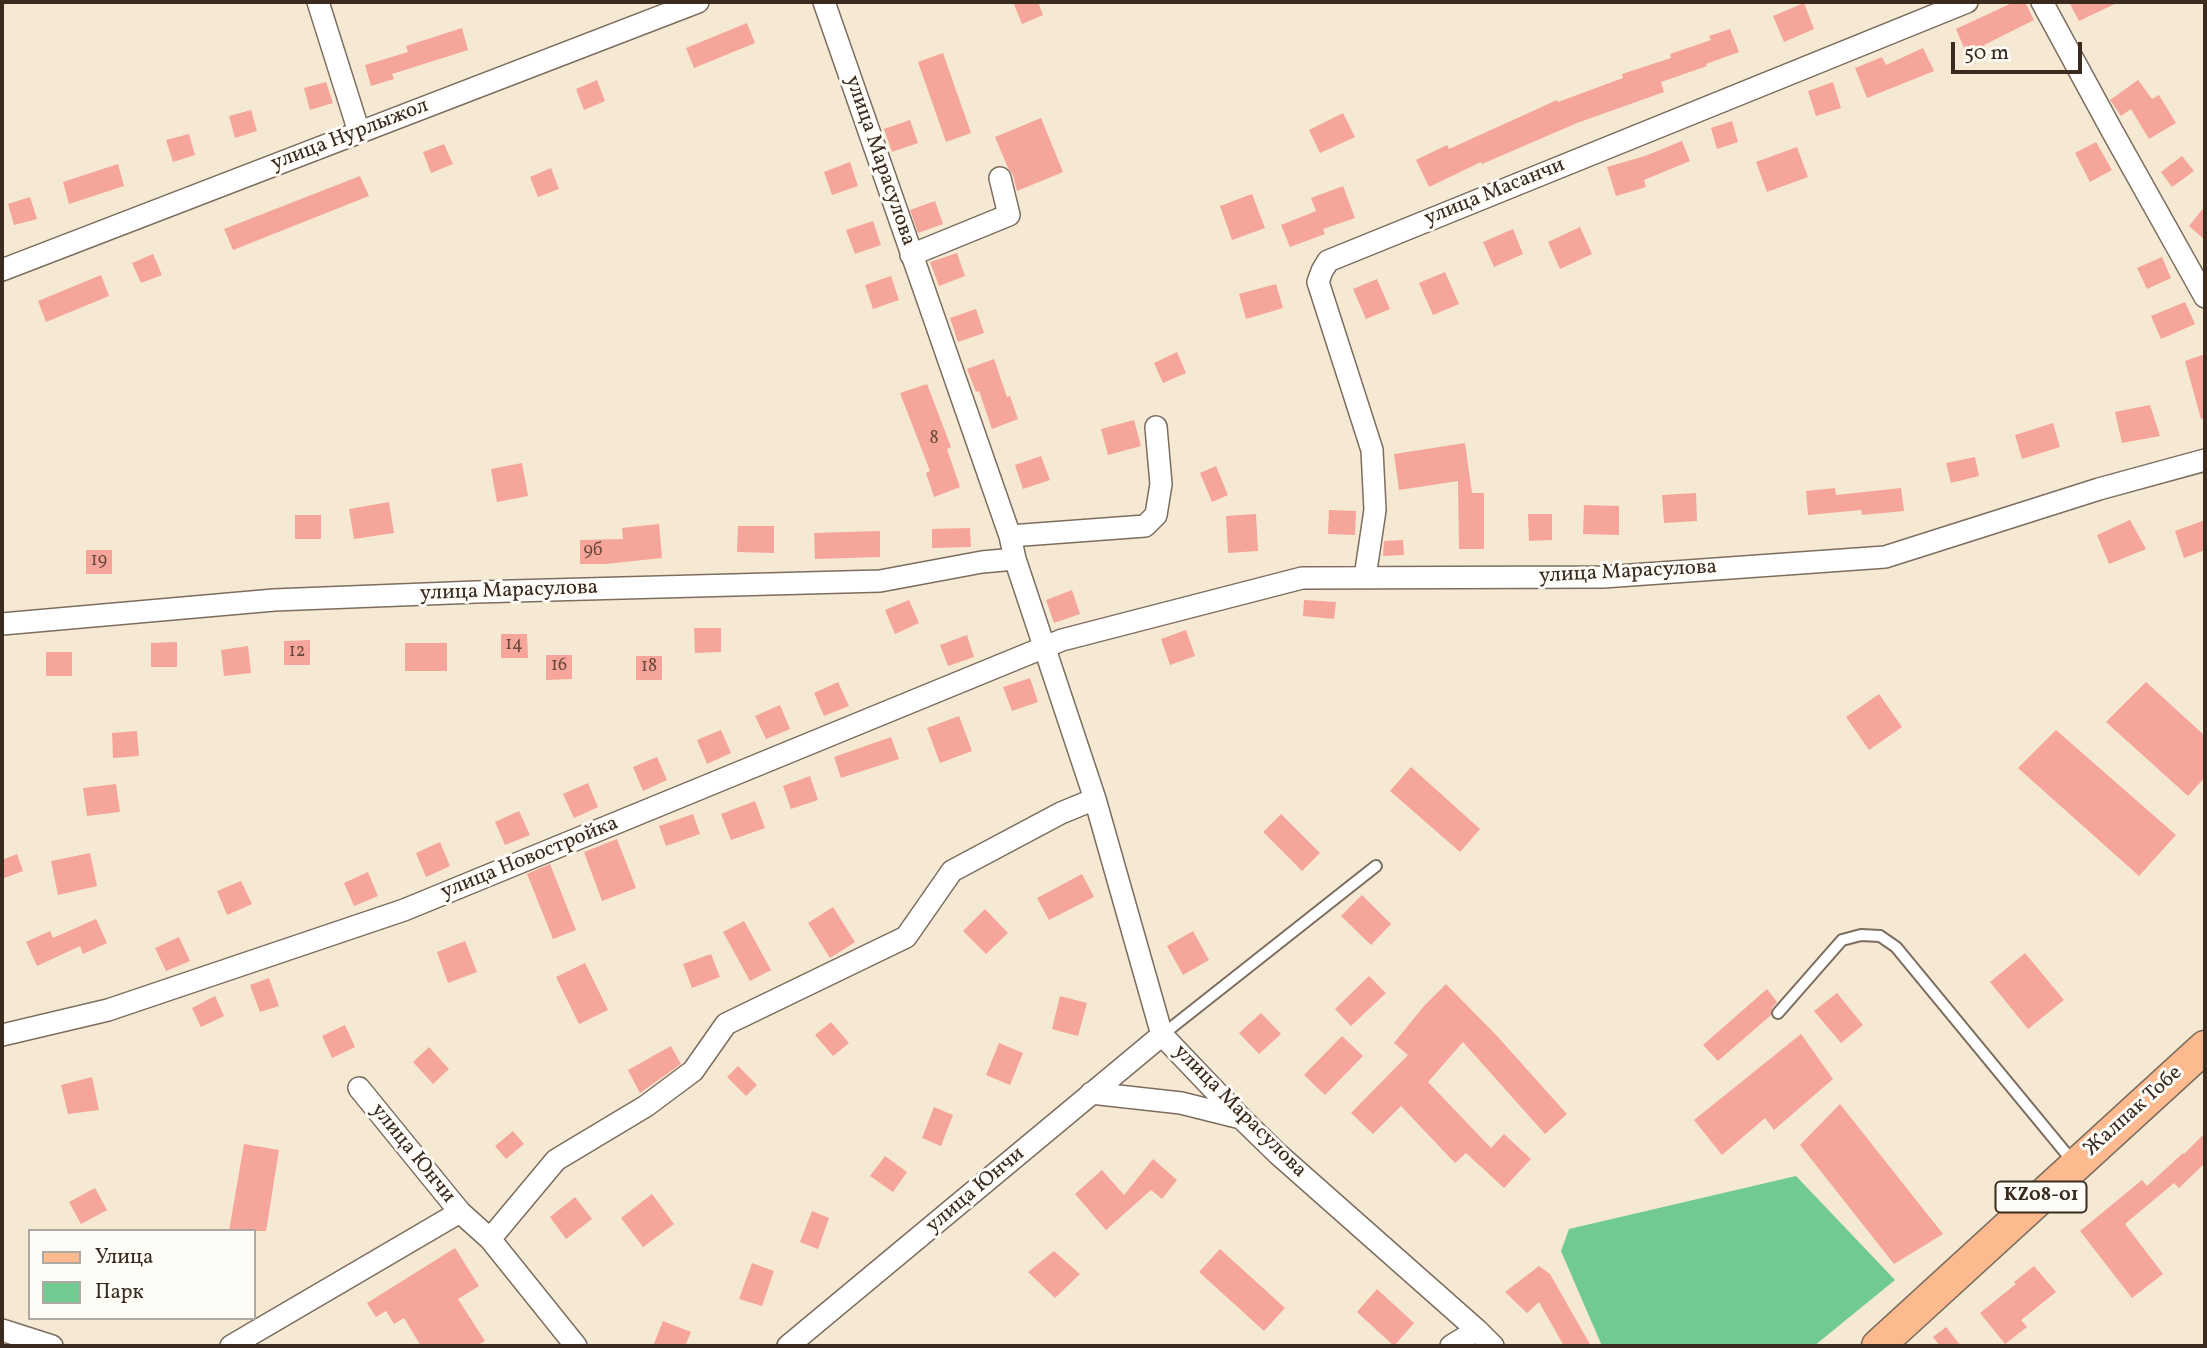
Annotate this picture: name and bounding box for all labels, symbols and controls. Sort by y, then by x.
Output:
scale bar [1955,28,2086,72]
text: 50 m [1964,39,2009,68]
street label: улица Марасулова [838,73,920,249]
street label: улица Нурлыжол [268,94,432,178]
street label: улица Масанчи [1421,153,1569,233]
house number: 8 [929,429,939,451]
house number: 9б [584,541,602,563]
house number: 19 [91,551,107,573]
street label: улица Марасулова [1538,556,1718,590]
street label: улица Марасулова [419,576,599,608]
house number: 14 [505,635,523,657]
house number: 12 [289,642,305,664]
house number: 16 [551,656,567,678]
house number: 18 [641,657,657,679]
street label: улица Новостройка [438,812,622,906]
street label: улица Марасулова [1167,1040,1311,1184]
street label: Жалпак Тобе [2080,1061,2188,1163]
street label: улица Юнчи [364,1099,460,1209]
street label: улица Юнчи [922,1143,1030,1239]
road number: KZ08-01 [1996,1182,2086,1212]
legend [28,1229,256,1320]
text: Улица [95,1243,153,1272]
text: Парк [95,1278,144,1307]

